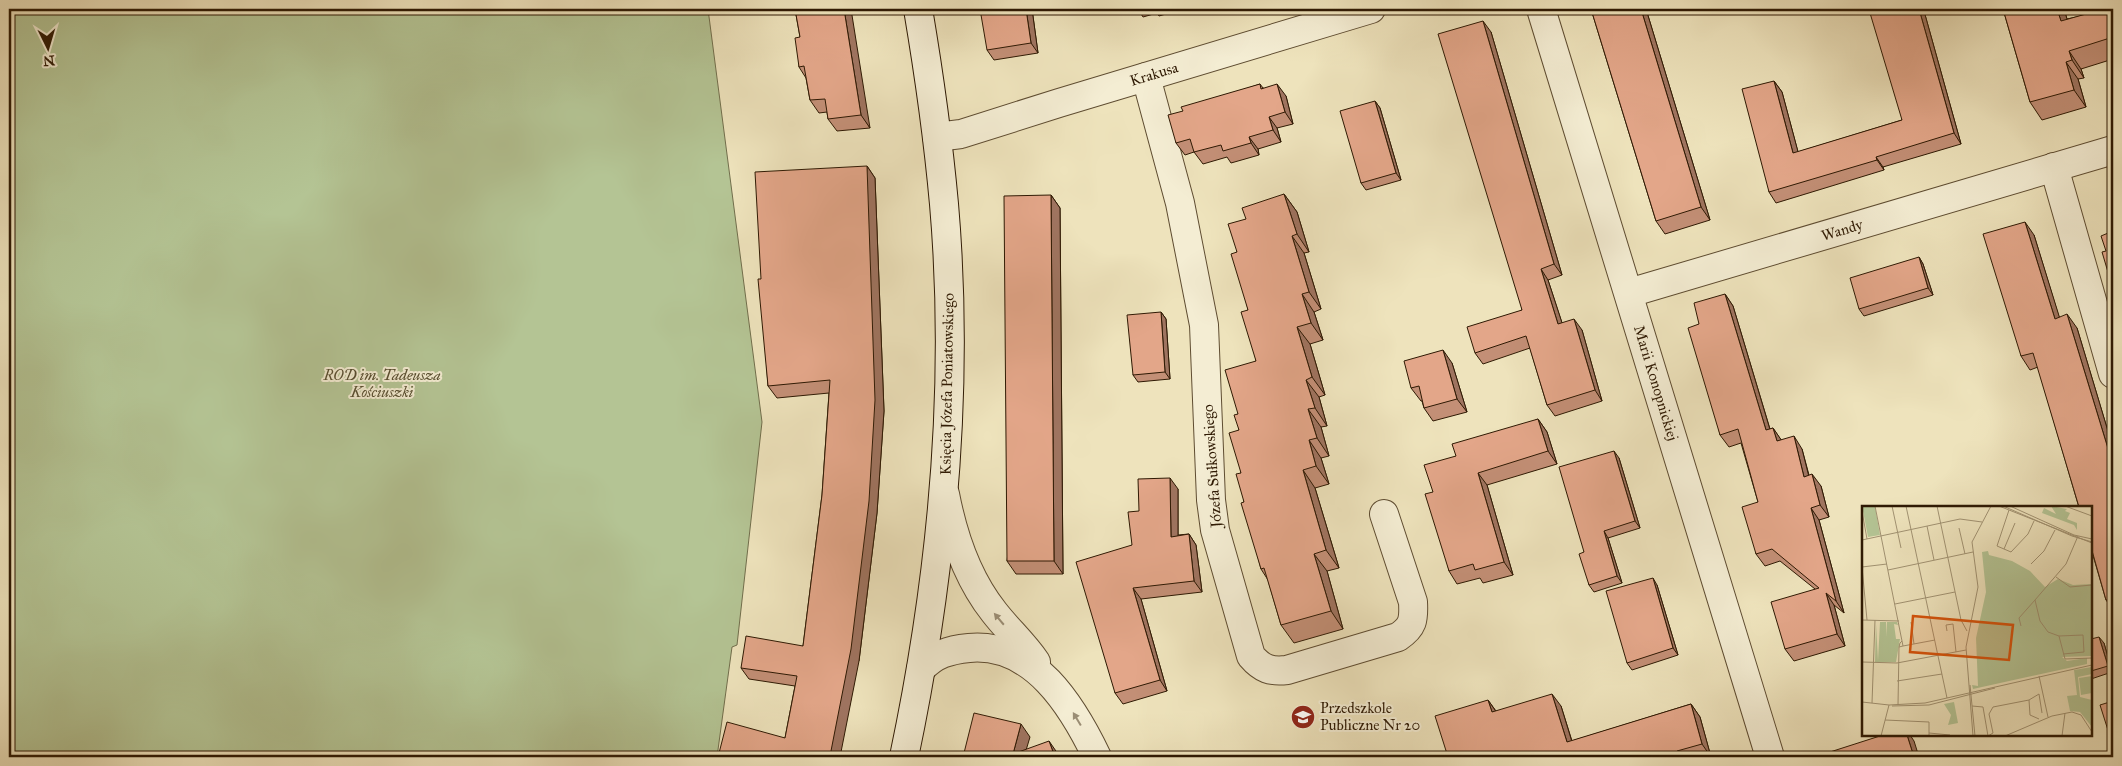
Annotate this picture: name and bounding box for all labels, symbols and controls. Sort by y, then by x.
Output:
north arrow [22,22,72,72]
text: N [42,51,56,69]
street label: Krakusa [1128,58,1181,90]
street label: Wandy [1819,215,1866,245]
street label: Księcia Józefa Poniatowskiego [936,292,959,475]
street label: Marii Konopnickiej [1630,323,1682,443]
park label: ROD im. Tadeusza Kościuszki [322,366,441,401]
street label: Józefa Sułkowskiego [1199,403,1226,530]
inset map [1862,506,2092,736]
one-way arrow [994,612,1005,625]
place label: Przedszkole Publiczne Nr 20 [1320,699,1420,734]
school or university icon: Przedszkole Publiczne Nr 20 [1290,704,1316,730]
one-way arrow [1073,712,1082,725]

